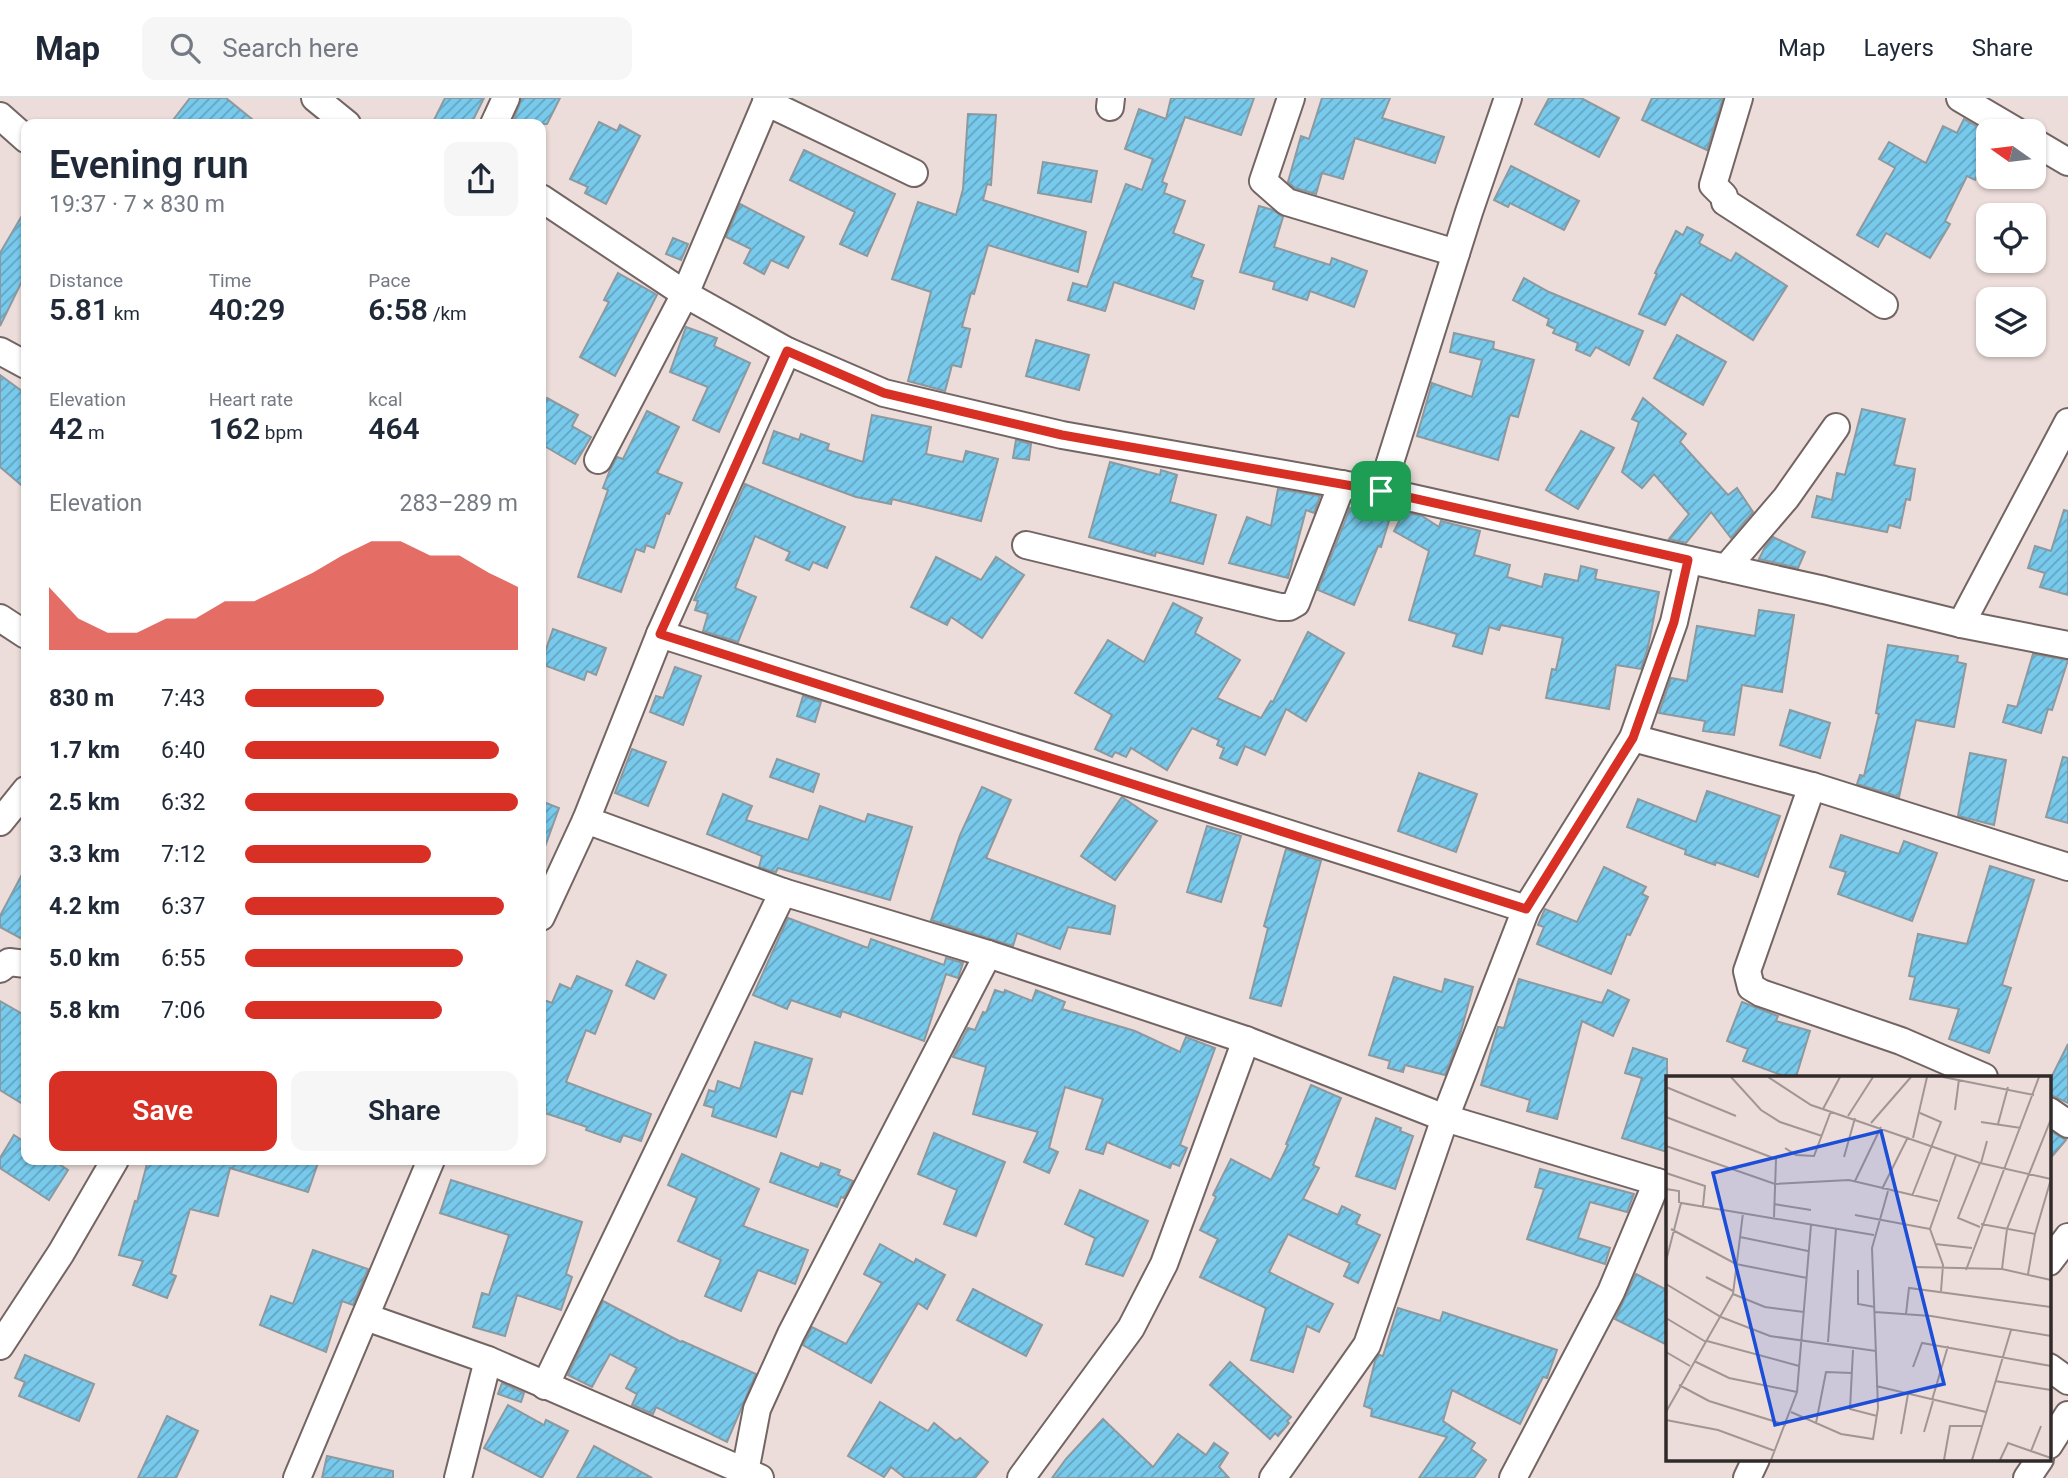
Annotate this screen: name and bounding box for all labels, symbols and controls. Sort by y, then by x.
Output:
search box [142,17,632,80]
text: Map [35,29,100,68]
icon: search [166,29,204,67]
text: Search here [222,33,359,63]
text: Map [1778,34,1826,62]
text: Layers [1864,34,1934,62]
text: Share [1972,34,2033,62]
north arrow [1976,119,2046,189]
map controls [1976,119,2046,357]
button: share [444,142,518,216]
text: Evening run [49,143,249,187]
text: 19:37 · 7 × 830 m [49,191,225,218]
button: locate [1976,203,2046,273]
text: Distance [49,269,123,292]
text: Time [209,269,251,292]
text: Pace [368,269,411,292]
button: layers [1976,287,2046,357]
text: 5.81 [49,292,109,327]
text: 40:29 [209,292,285,327]
text: 6:58 [368,292,428,327]
text: km [109,302,140,325]
text: /km [428,302,467,325]
text: Elevation [49,388,126,411]
text: Heart rate [209,388,293,411]
text: kcal [368,388,403,411]
text: 42 [49,411,83,446]
text: 162 [209,411,260,446]
text: 464 [368,411,420,446]
text: m [83,421,105,444]
text: bpm [260,421,303,444]
pin [1351,461,1411,521]
icon: arrive [1362,472,1400,510]
text: Elevation [49,490,142,517]
text: 283–289 m [399,490,518,517]
text: 830 m [49,685,114,712]
text: 7:43 [161,685,205,712]
text: 1.7 km [49,737,120,764]
text: 6:40 [161,737,205,764]
text: 2.5 km [49,789,120,816]
text: 6:32 [161,789,205,816]
text: 3.3 km [49,841,120,868]
text: 7:12 [161,841,205,868]
text: 4.2 km [49,893,120,920]
text: 6:37 [161,893,205,920]
text: 5.0 km [49,945,120,972]
text: 6:55 [161,945,205,972]
text: 5.8 km [49,997,120,1024]
text: 7:06 [161,997,205,1024]
button: Save [49,1071,277,1151]
button: Share [291,1071,518,1151]
inset map [1666,1076,2050,1460]

